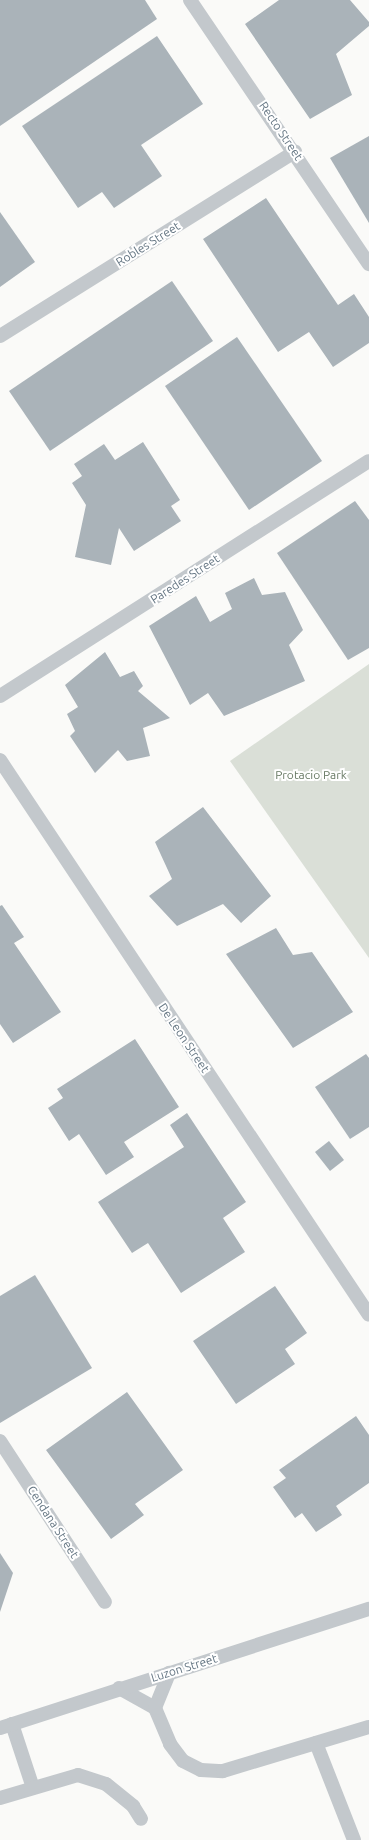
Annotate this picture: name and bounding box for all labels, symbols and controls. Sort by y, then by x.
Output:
street label: Recto Street [256,99,306,163]
street label: Robles Street [113,219,183,269]
street label: Paredes Street [148,551,222,607]
park label: Protacio Park [275,768,347,782]
street label: De Leon Street [155,1001,213,1075]
street label: Cendana Street [24,1483,82,1561]
street label: Luzon Street [149,1651,219,1685]

